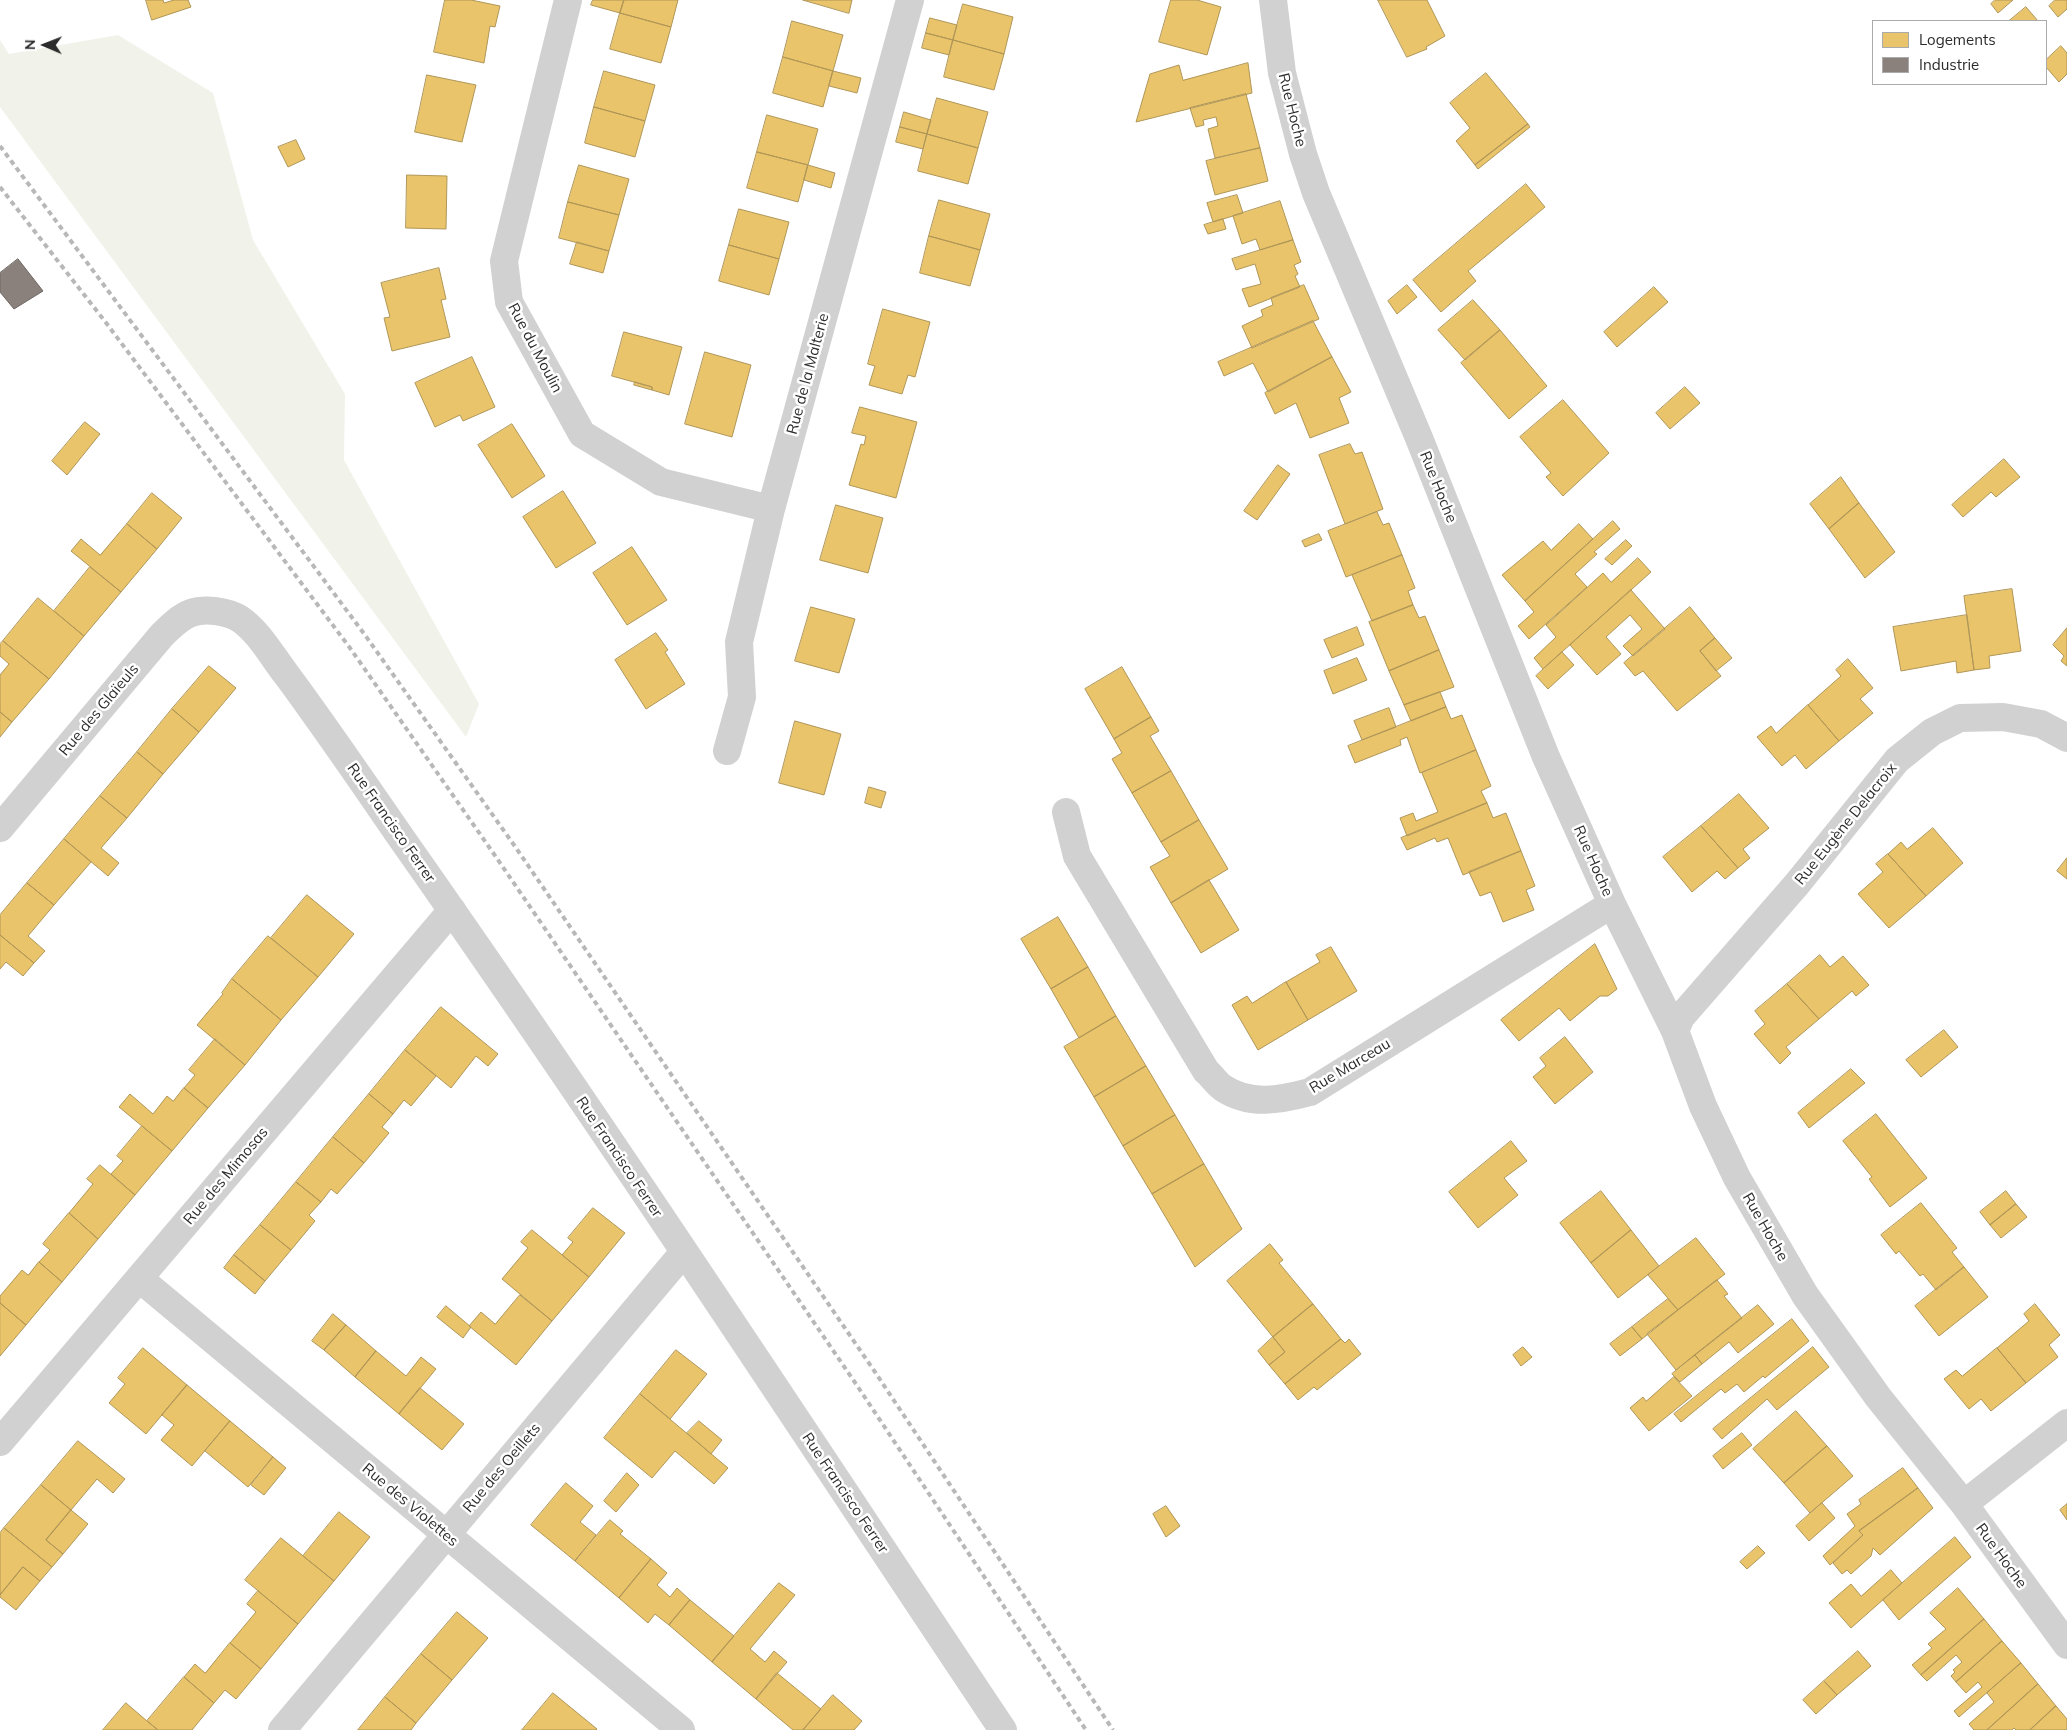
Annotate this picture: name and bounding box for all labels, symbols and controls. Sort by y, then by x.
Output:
north arrow [20,20,70,70]
legend [1872,20,2047,85]
text: Logements [1919,30,1996,49]
text: N [21,39,39,50]
text: Industrie [1919,55,1979,74]
street label: Rue Hoche [1274,71,1310,149]
street label: Rue du Moulin [504,300,566,396]
street label: Rue de la Malterie [783,311,833,437]
street label: Rue Hoche [1416,449,1460,525]
street label: Rue des Glaïeuls [55,660,143,760]
street label: Rue Eugène Delacroix [1791,759,1901,889]
street label: Rue Francisco Ferrer [343,760,439,886]
street label: Rue Hoche [1569,823,1617,899]
street label: Rue Marceau [1306,1035,1394,1097]
street label: Rue Francisco Ferrer [572,1093,666,1221]
street label: Rue des Mimosas [180,1124,272,1228]
street label: Rue Hoche [1738,1190,1792,1264]
street label: Rue des Oeillets [459,1420,545,1516]
street label: Rue Francisco Ferrer [798,1429,892,1557]
street label: Rue des Violettes [358,1460,462,1550]
street label: Rue Hoche [1972,1520,2030,1592]

